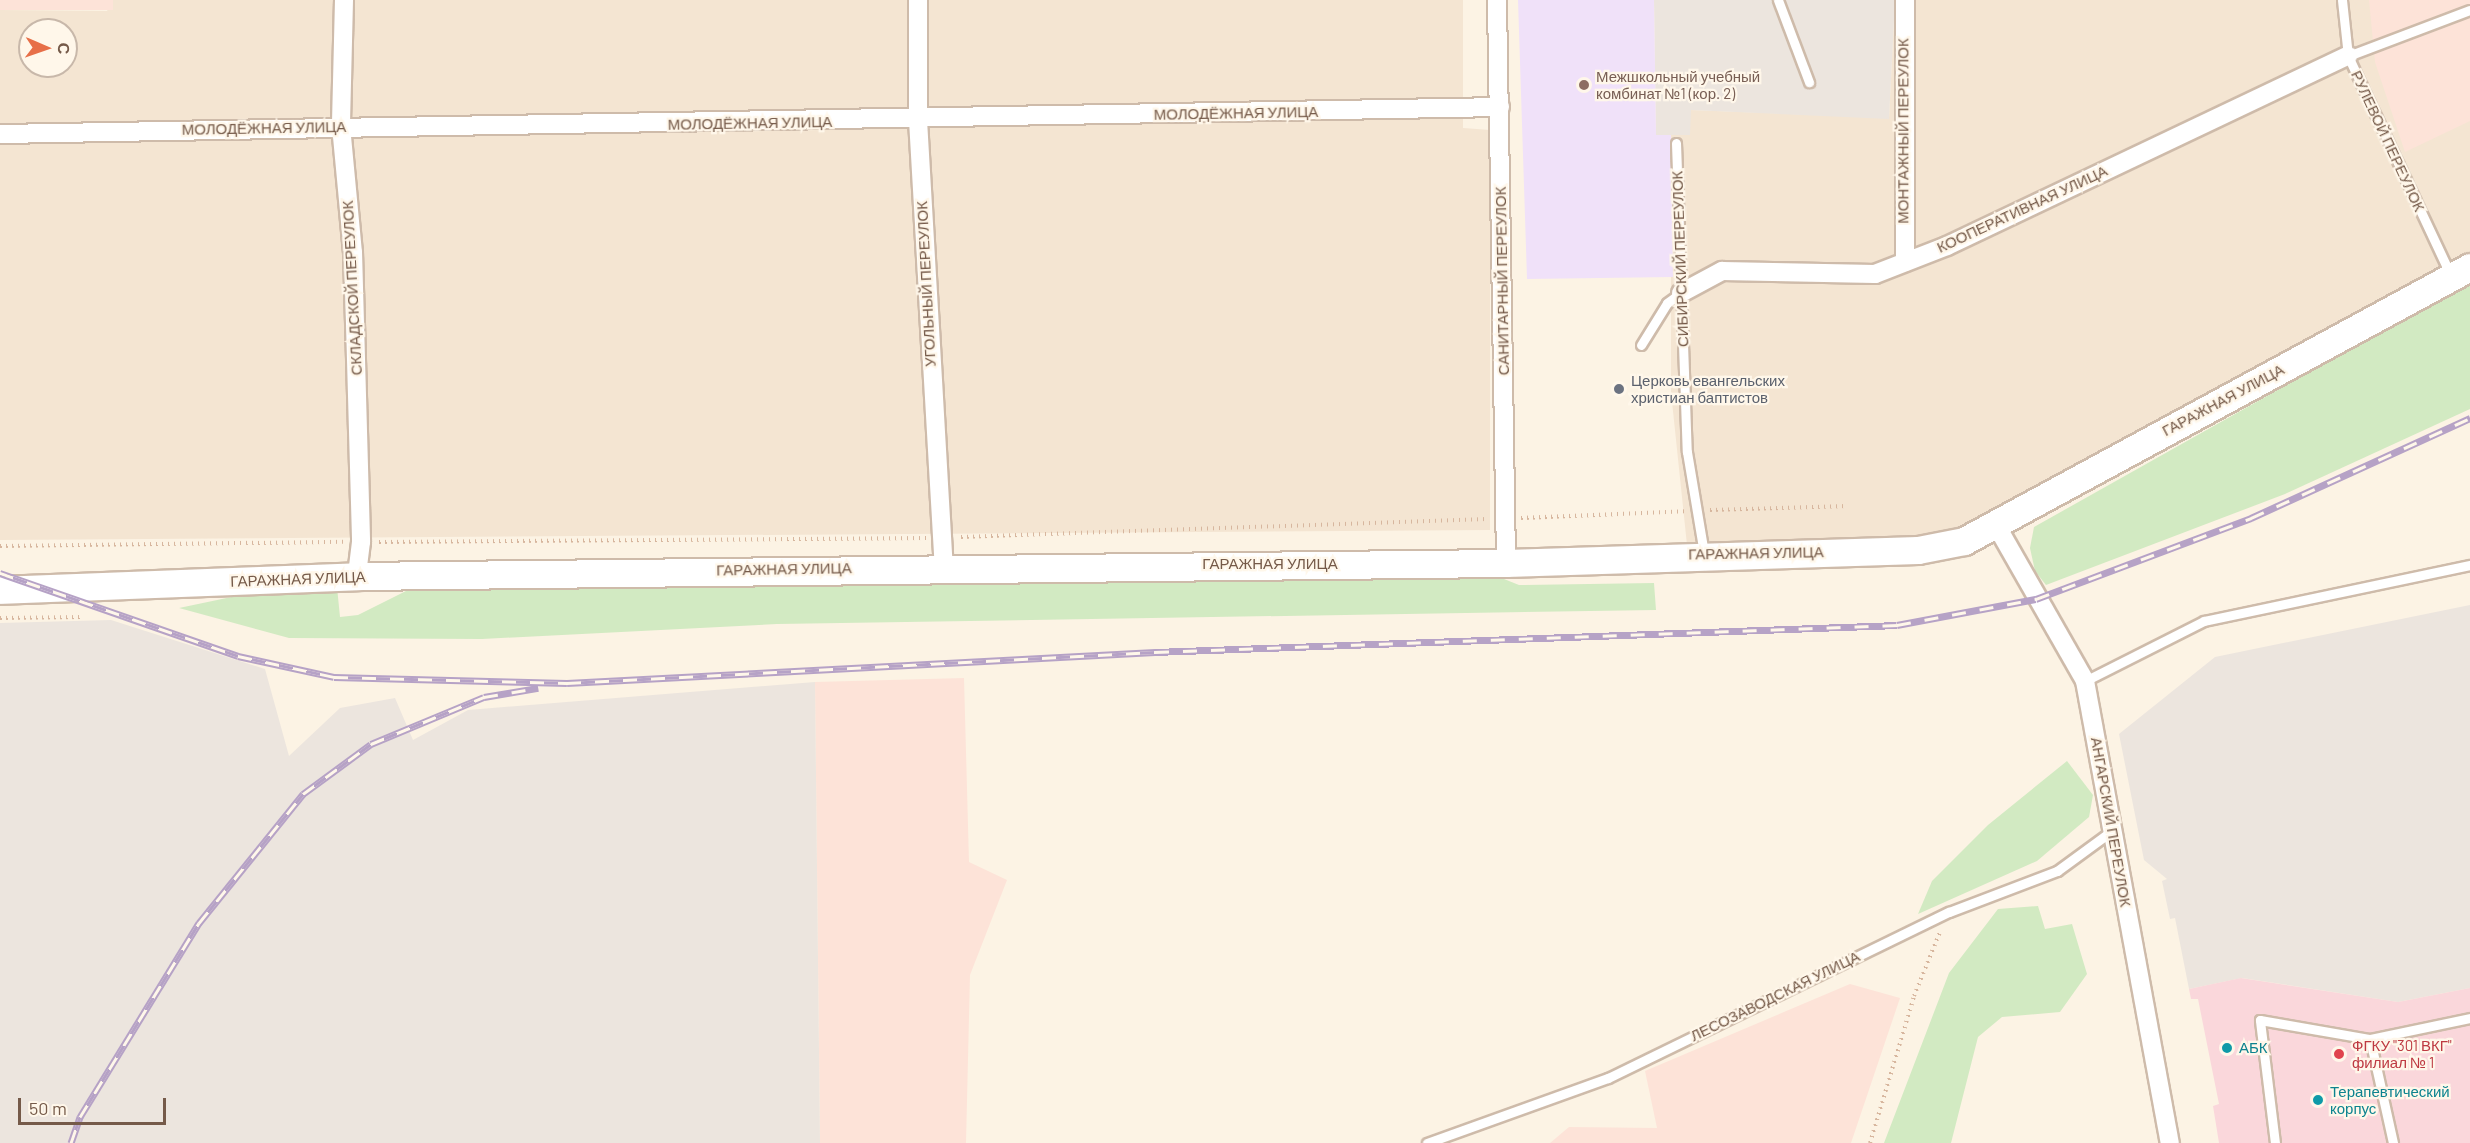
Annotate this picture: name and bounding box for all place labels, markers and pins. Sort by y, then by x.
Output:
place label: Межшкольный учебный комбинат №1 (кор. 2) [1596,67,1760,102]
marker: Межшкольный учебный комбинат №1 (кор. 2) [1577,78,1591,92]
place label: Церковь евангельских христиан баптистов [1631,371,1785,406]
marker: Церковь евангельских христиан баптистов [1612,382,1626,396]
place label: ФГКУ "301 ВКГ" филиал № 1 [2352,1036,2452,1071]
place label: АБК [2239,1039,2268,1057]
marker: АБК [2220,1041,2234,1055]
marker: ФГКУ "301 ВКГ" филиал № 1 [2330,1045,2348,1063]
place label: Терапевтический корпус [2330,1082,2450,1117]
marker: Терапевтический корпус [2311,1093,2325,1107]

